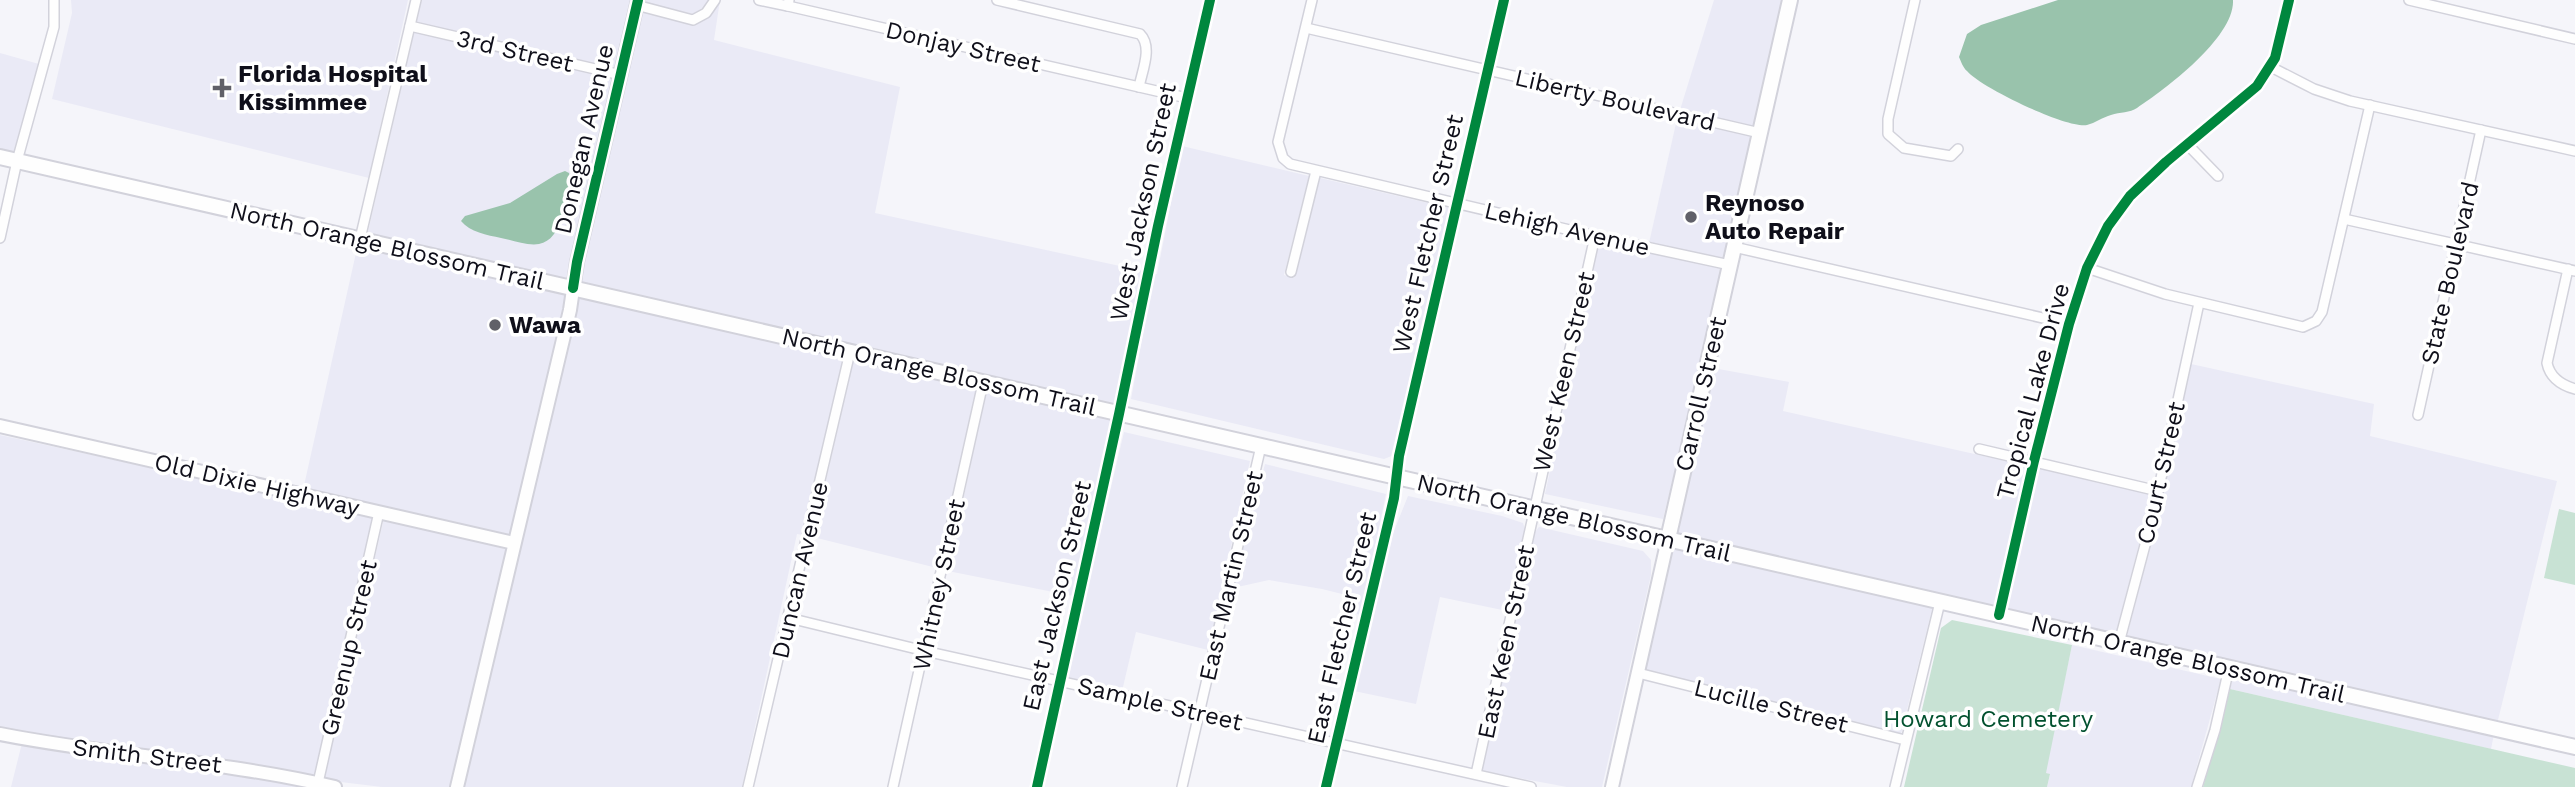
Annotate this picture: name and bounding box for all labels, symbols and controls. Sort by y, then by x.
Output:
street label: Donjay Street [883,16,1043,78]
street label: 3rd Street [454,24,576,78]
street label: Donegan Avenue [549,41,619,237]
place label: Florida Hospital Kissimmee [238,60,427,116]
street label: Liberty Boulevard [1512,63,1718,137]
marker: Florida Hospital Kissimmee [212,78,232,98]
street label: West Jackson Street [1104,81,1182,323]
street label: West Fletcher Street [1387,112,1469,356]
street label: State Boulevard [2415,179,2485,367]
place label: Reynoso Auto Repair [1705,189,1845,245]
street label: North Orange Blossom Trail [227,196,547,296]
street label: Lehigh Avenue [1482,196,1652,262]
marker: Reynoso Auto Repair [1683,209,1699,225]
street label: West Keen Street [1527,269,1601,475]
street label: Tropical Lake Drive [1991,280,2075,502]
place label: Wawa [509,311,581,339]
street label: Carroll Street [1670,314,1732,474]
marker: Wawa [487,317,503,333]
street label: North Orange Blossom Trail [779,322,1099,422]
street label: Court Street [2131,399,2191,547]
street label: Old Dixie Highway [152,448,363,522]
street label: East Martin Street [1193,468,1269,684]
street label: North Orange Blossom Trail [1414,468,1734,568]
street label: East Jackson Street [1017,478,1097,714]
street label: Duncan Avenue [766,479,834,661]
street label: Whitney Street [907,497,971,673]
street label: East Fletcher Street [1302,509,1382,747]
street label: East Keen Street [1472,542,1540,742]
street label: Greenup Street [315,557,383,739]
street label: North Orange Blossom Trail [2028,609,2348,709]
street label: Sample Street [1075,671,1245,737]
street label: Lucille Street [1691,673,1851,739]
park label: Howard Cemetery [1883,705,2094,733]
street label: Smith Street [71,733,223,779]

